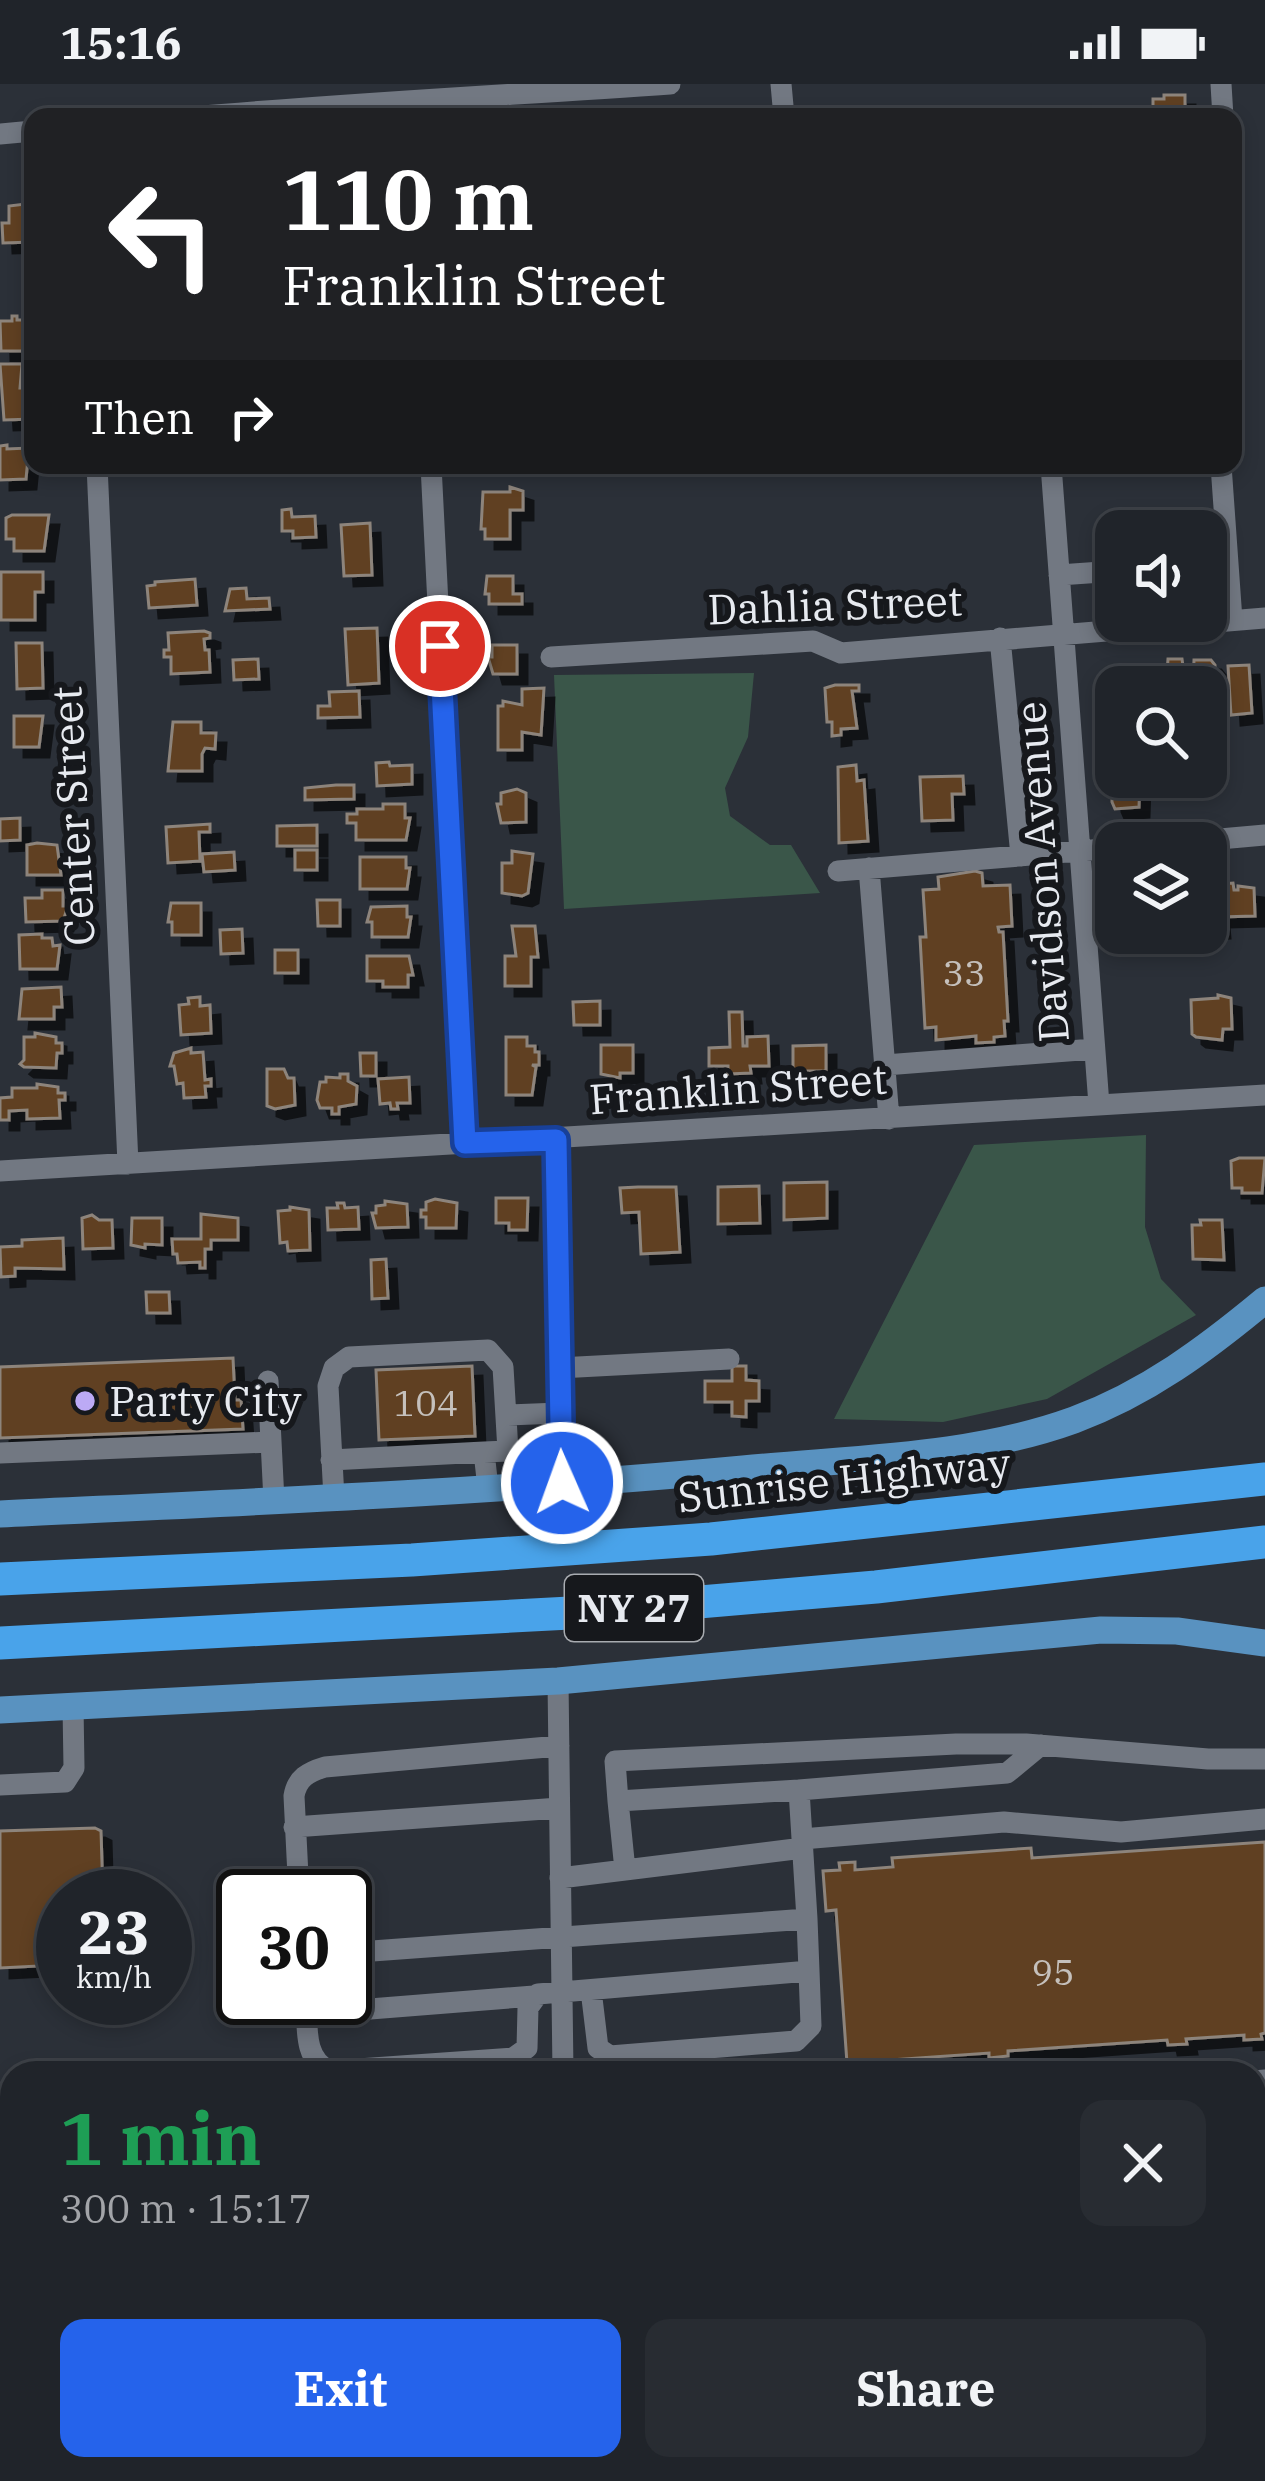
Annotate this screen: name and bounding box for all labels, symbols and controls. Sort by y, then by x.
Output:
text: 15:16 [60,13,182,71]
text: 110 m [282,144,534,253]
icon: left [84,156,240,312]
text: Franklin Street [282,250,666,320]
icon: right [218,384,284,450]
text: Then [84,388,194,446]
map controls [1095,510,1227,954]
button: sound [1095,510,1227,642]
street label: Dahlia Street [706,573,964,636]
pin [389,595,491,697]
icon: arrive [407,613,473,679]
button: search [1095,666,1227,798]
street label: Center Street [38,685,107,947]
street label: Davidson Avenue [1002,700,1081,1044]
button: layers [1095,822,1227,954]
house number: 33 [942,949,986,996]
street label: Franklin Street [587,1051,889,1126]
place label: Party City [109,1373,302,1428]
house number: 104 [394,1379,458,1426]
marker: Party City [72,1388,98,1414]
position arrow [499,1420,625,1546]
street label: Sunrise Highway [675,1435,1014,1524]
road number: NY 27 [565,1575,703,1641]
speed limit sign: 30 [216,1869,372,2025]
text: 23 [78,1892,150,1971]
house number: 95 [1031,1948,1075,1995]
text: km/h [76,1957,152,1996]
text: 1 min [60,2091,262,2185]
button: close [1080,2100,1206,2226]
text: 300 m · 15:17 [60,2183,312,2234]
button: Exit [60,2319,621,2457]
button: Share [645,2319,1206,2457]

